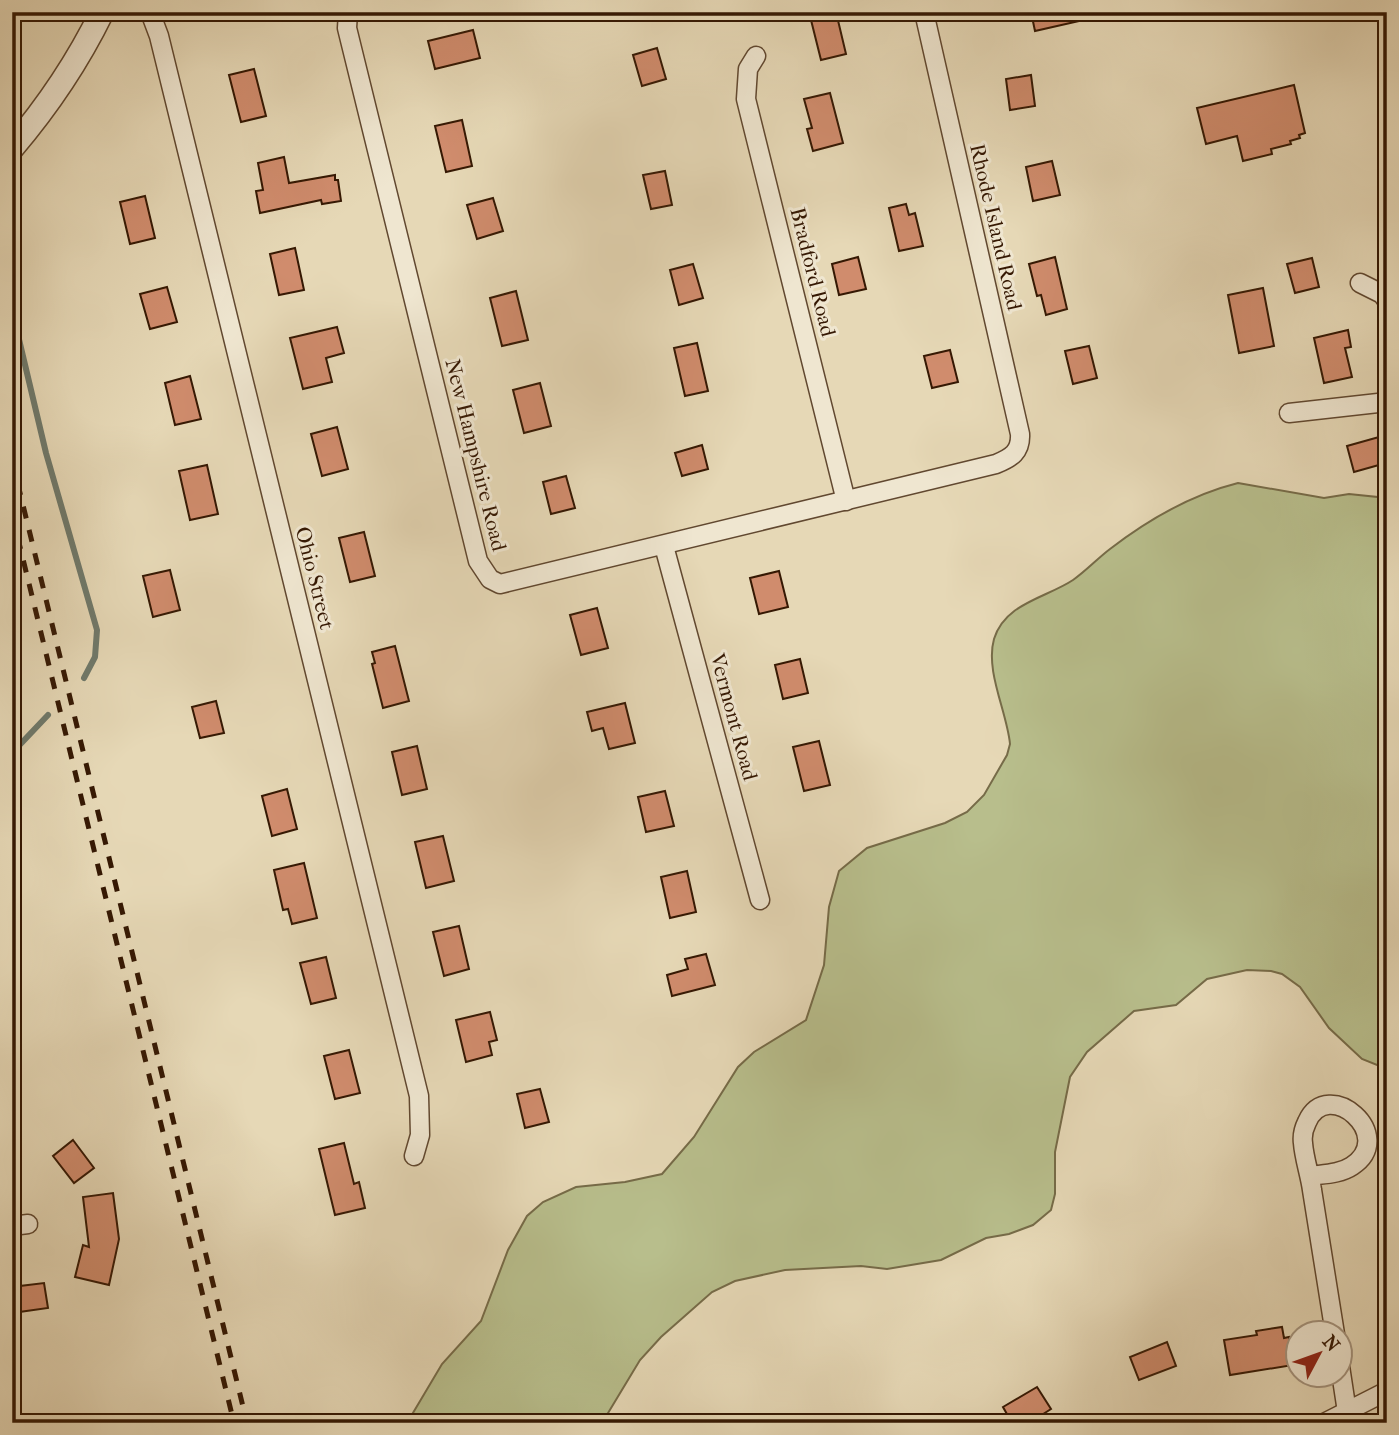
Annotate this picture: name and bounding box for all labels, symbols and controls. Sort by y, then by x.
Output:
street label: Rhode Island Road [965,141,1027,313]
street label: Bradford Road [785,205,841,340]
street label: New Hampshire Road [441,356,512,554]
street label: Ohio Street [291,524,339,632]
street label: Vermont Road [705,650,763,784]
north arrow [1284,1320,1354,1390]
text: N [1318,1331,1344,1357]

